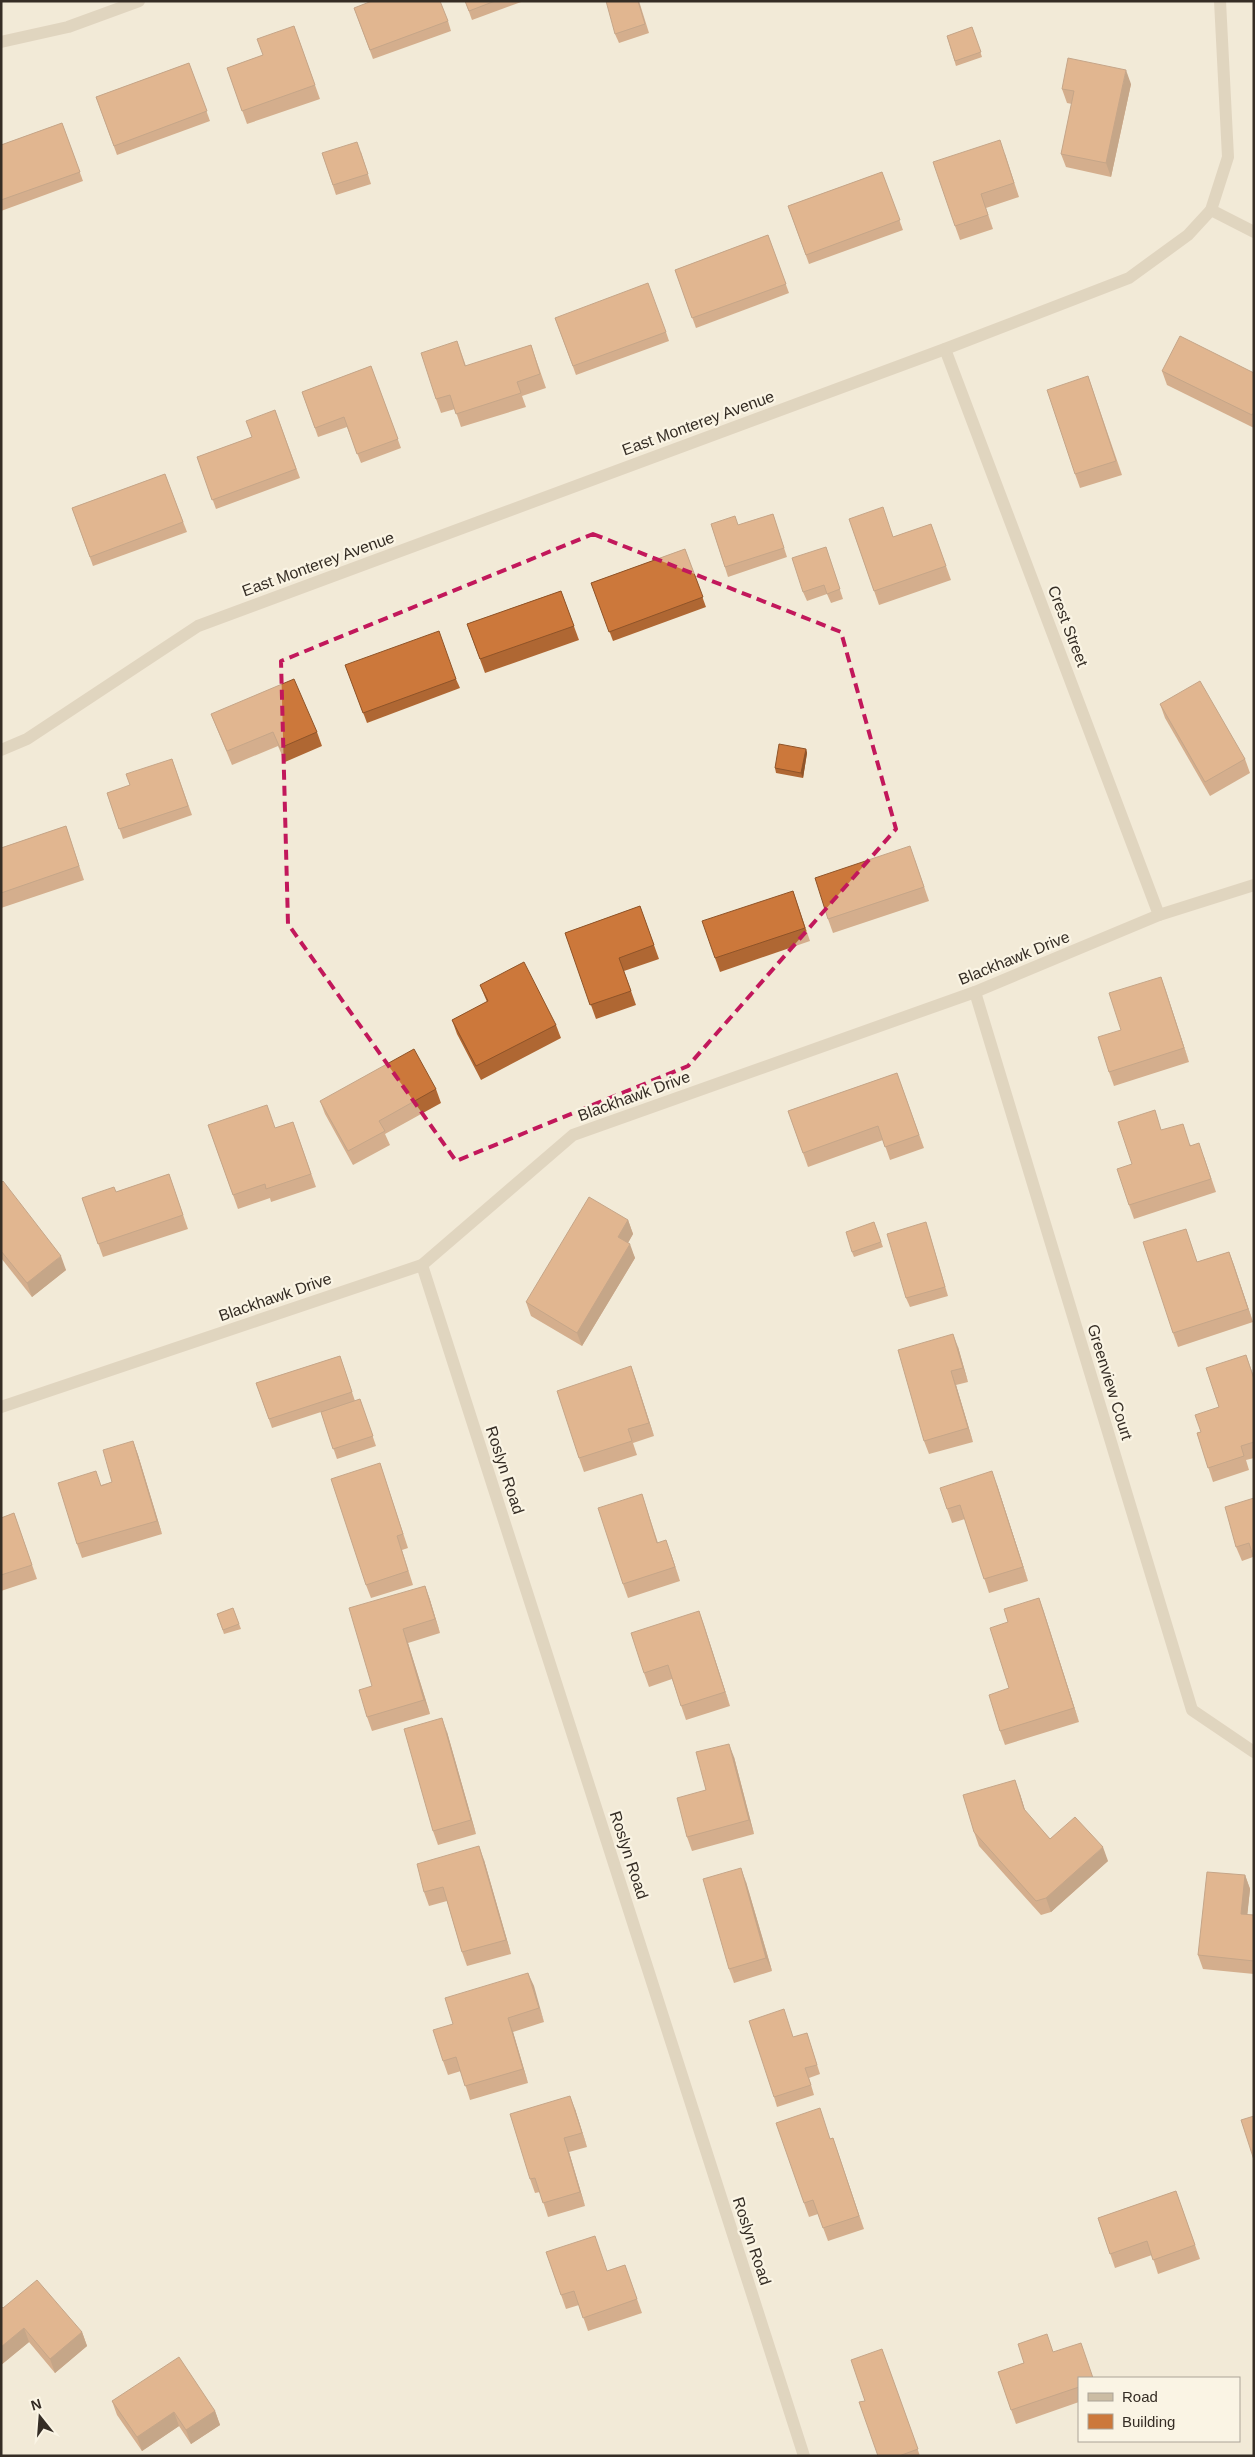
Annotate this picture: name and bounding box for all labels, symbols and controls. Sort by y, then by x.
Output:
street label: East Monterey Avenue [620,387,777,458]
street label: East Monterey Avenue [240,528,397,599]
street label: Crest Street [1045,583,1091,669]
street label: Blackhawk Drive [956,928,1072,988]
street label: Blackhawk Drive [576,1068,693,1124]
street label: Blackhawk Drive [216,1270,334,1324]
street label: Greenview Court [1084,1322,1136,1442]
street label: Roslyn Road [483,1424,527,1516]
street label: Roslyn Road [607,1809,651,1901]
street label: Roslyn Road [730,2195,774,2287]
legend [1078,2377,1240,2442]
text: Road [1122,2388,1158,2405]
north arrow [15,2392,65,2442]
text: N [29,2395,43,2414]
text: Building [1122,2413,1175,2430]

